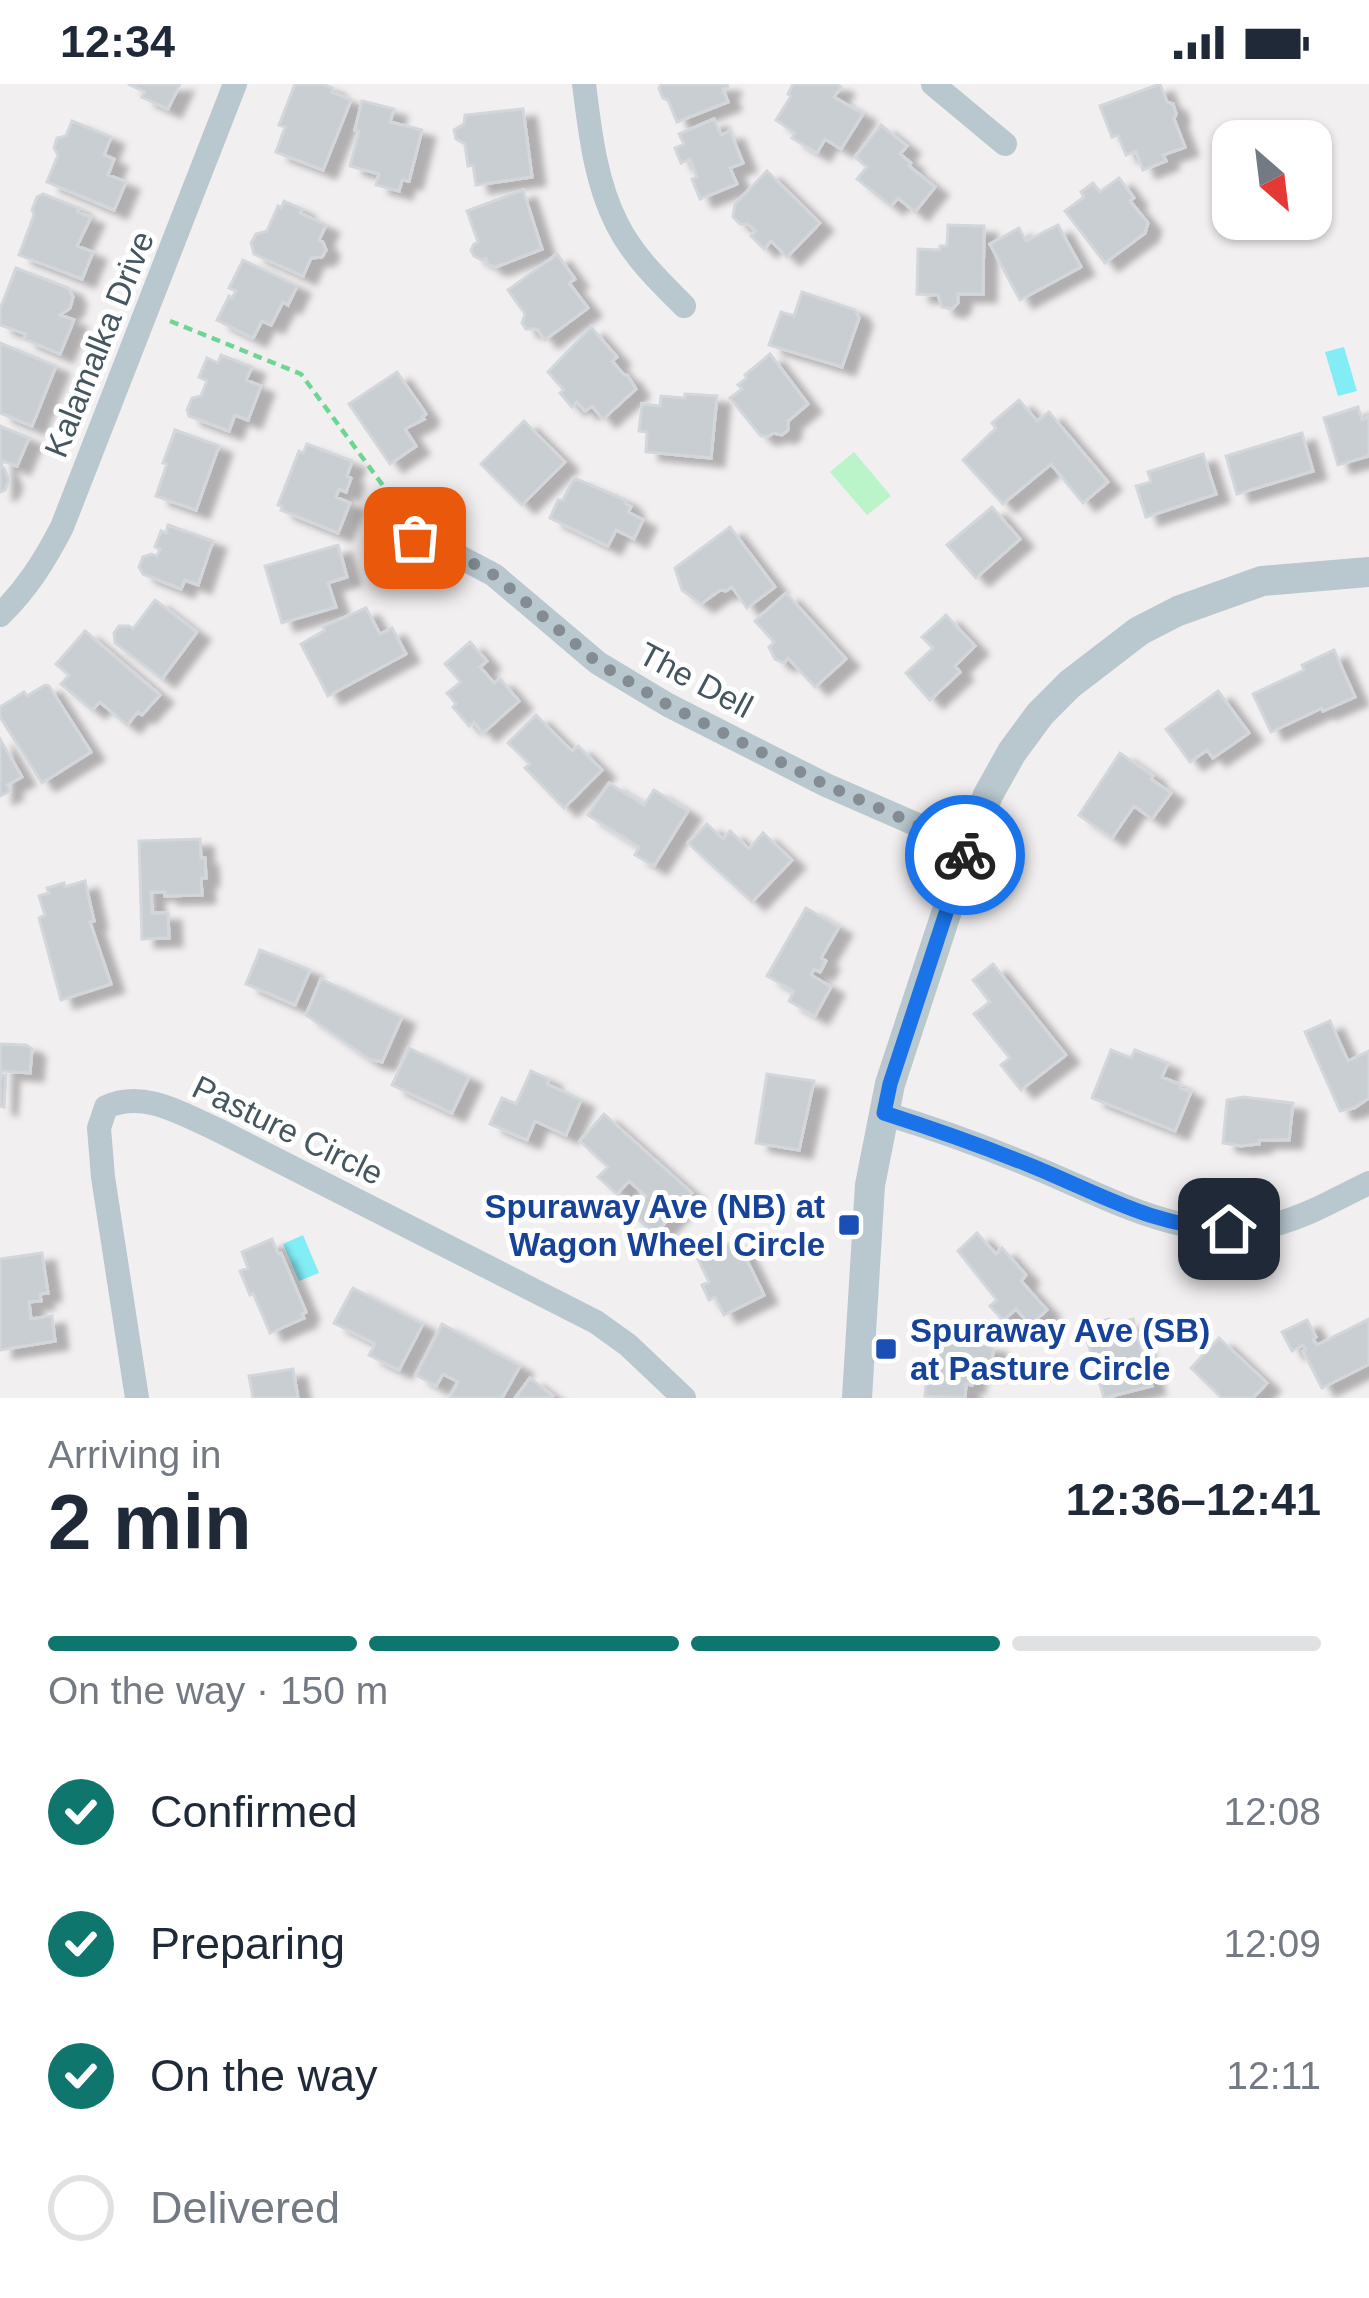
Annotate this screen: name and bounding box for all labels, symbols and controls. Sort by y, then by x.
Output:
text: 12:34 [60,16,175,67]
north arrow [1212,120,1332,240]
map controls [1212,120,1332,240]
street label: Kalamalka Drive [37,226,161,462]
pin [364,487,466,589]
icon: bag [382,505,448,571]
street label: The Dell [633,635,759,725]
courier [905,795,1025,915]
icon: bike [932,822,998,888]
street label: Pasture Circle [187,1068,389,1192]
pin [1178,1178,1280,1280]
place label: Spuraway Ave (NB) at Wagon Wheel Circle [485,1188,825,1263]
icon: home [1196,1196,1262,1262]
marker: Spuraway Ave (NB) at Wagon Wheel Circle [836,1212,862,1238]
place label: Spuraway Ave (SB) at Pasture Circle [910,1312,1210,1387]
marker: Spuraway Ave (SB) at Pasture Circle [873,1336,899,1362]
text: Arriving in [48,1433,221,1476]
text: 12:36–12:41 [1066,1474,1321,1525]
text: 2 min [48,1478,252,1566]
text: On the way · 150 m [48,1669,388,1712]
icon: check [48,1779,114,1845]
text: Confirmed [150,1786,358,1837]
text: 12:08 [1223,1790,1321,1833]
icon: check [48,1911,114,1977]
text: Preparing [150,1918,345,1969]
text: 12:09 [1223,1922,1321,1965]
icon: check [48,2043,114,2109]
text: On the way [150,2050,378,2101]
text: 12:11 [1226,2054,1321,2097]
text: Delivered [150,2182,340,2233]

